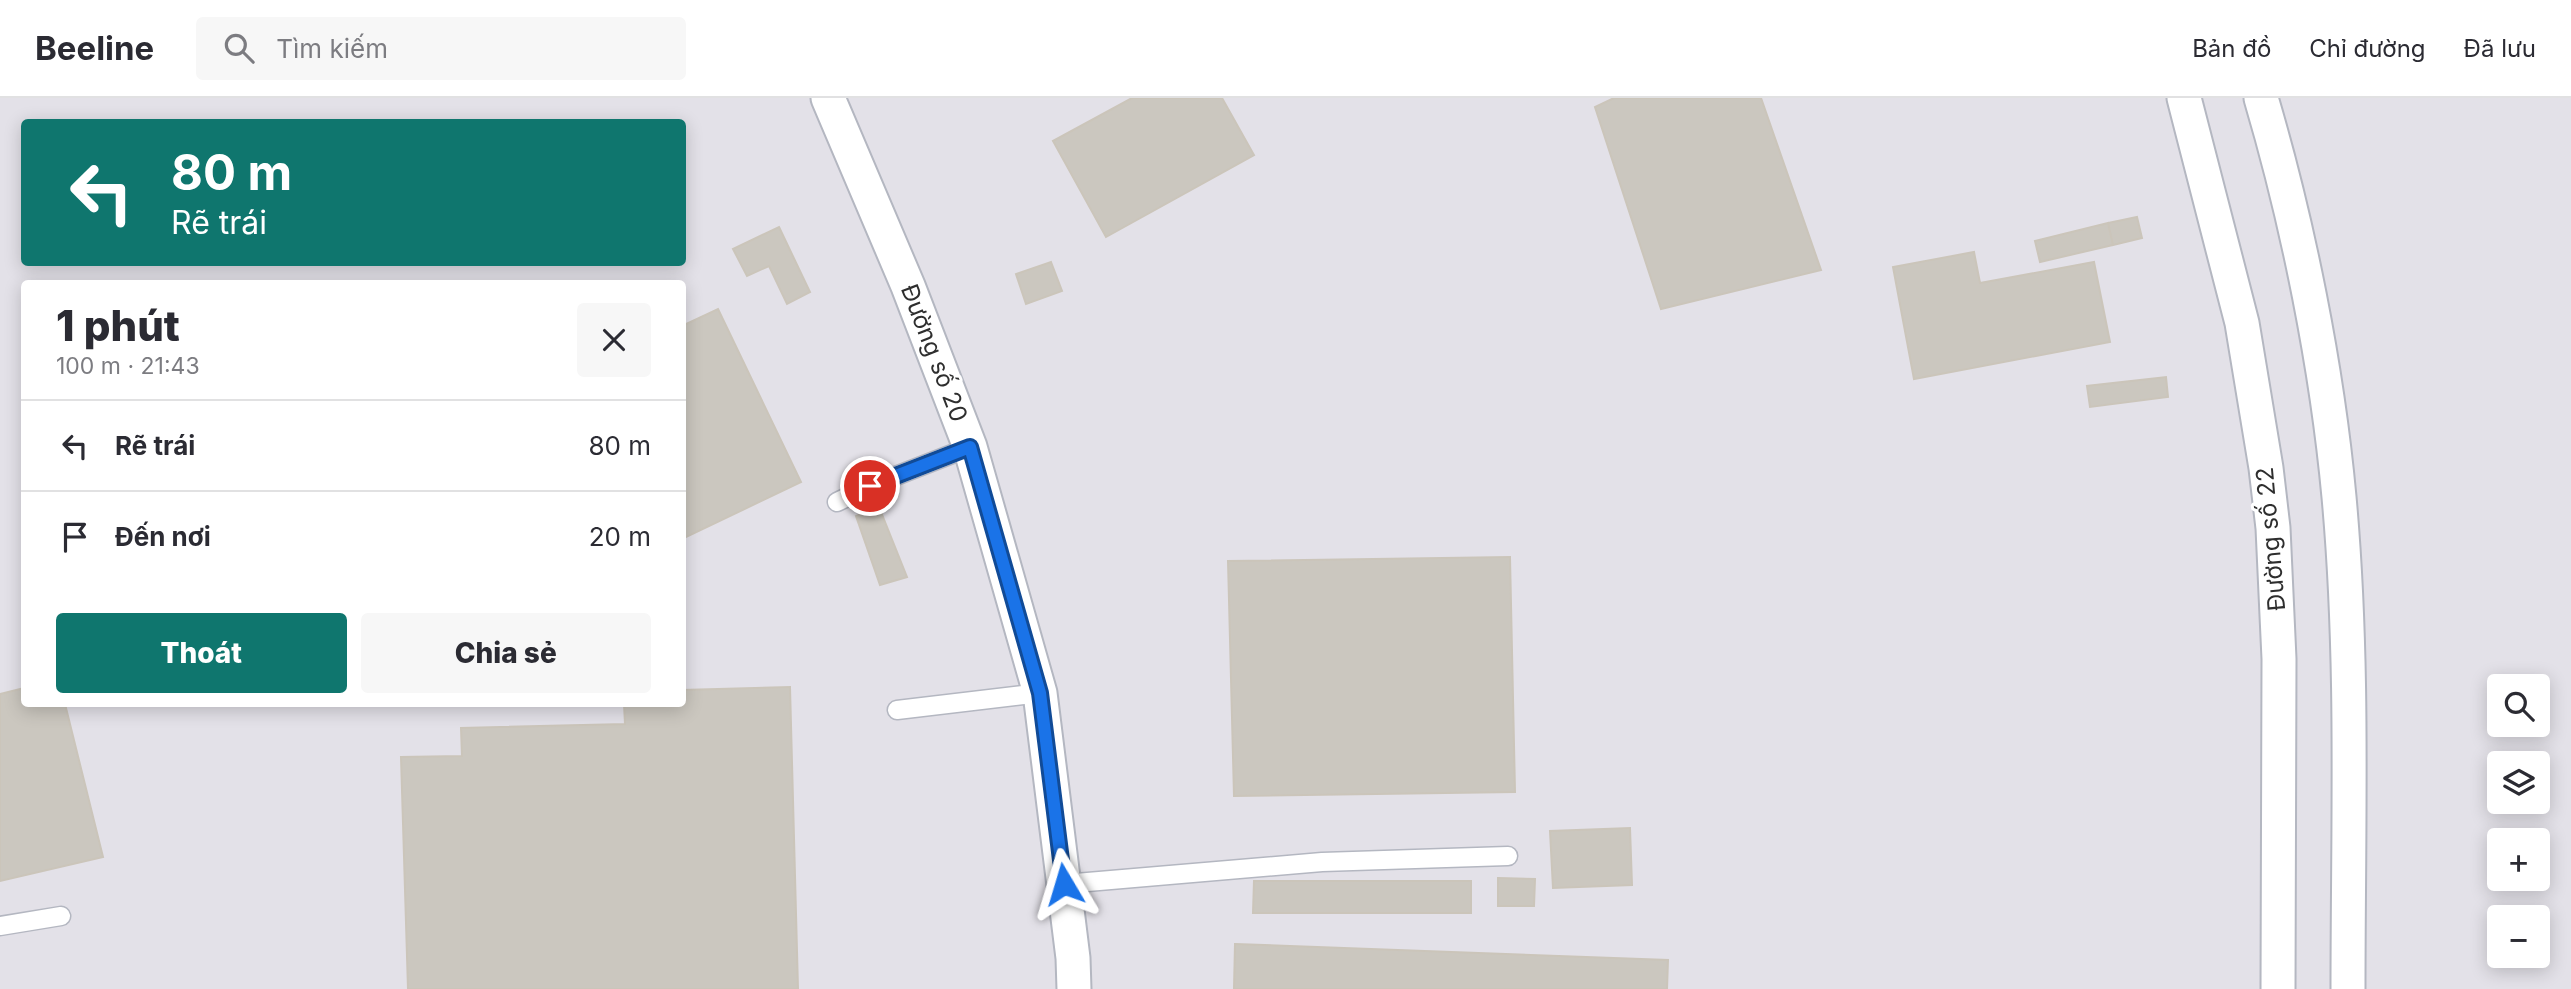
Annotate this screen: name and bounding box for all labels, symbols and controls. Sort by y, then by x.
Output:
search box [196,17,686,80]
text: Beeline [35,28,154,68]
icon: search [220,29,258,67]
text: Tìm kiếm [276,33,388,64]
text: Bản đồ [2192,34,2271,63]
text: Chỉ đường [2309,34,2426,63]
text: Đã lưu [2464,34,2536,63]
text: 80 m [171,143,292,202]
icon: left [56,147,147,238]
text: Rẽ trái [171,203,267,242]
street label: Đường số 20 [895,280,974,426]
text: 1 phút [56,300,180,351]
button: close [577,303,651,377]
text: 100 m · 21:43 [56,352,200,380]
icon: left [56,427,94,465]
text: Rẽ trái [115,430,195,461]
text: 80 m [588,430,651,461]
pin [840,456,900,516]
street label: Đường số 22 [2250,466,2291,612]
icon: arrive [851,467,889,505]
icon: arrive [56,518,94,556]
text: Đến nơi [115,521,211,552]
text: 20 m [589,521,651,552]
button: Thoát [56,613,347,693]
button: Chia sẻ [361,613,651,693]
map controls [2487,674,2550,968]
button: search [2487,674,2550,737]
button: layers [2487,751,2550,814]
button: + [2487,828,2550,891]
position arrow [1027,847,1101,921]
button: − [2487,905,2550,968]

